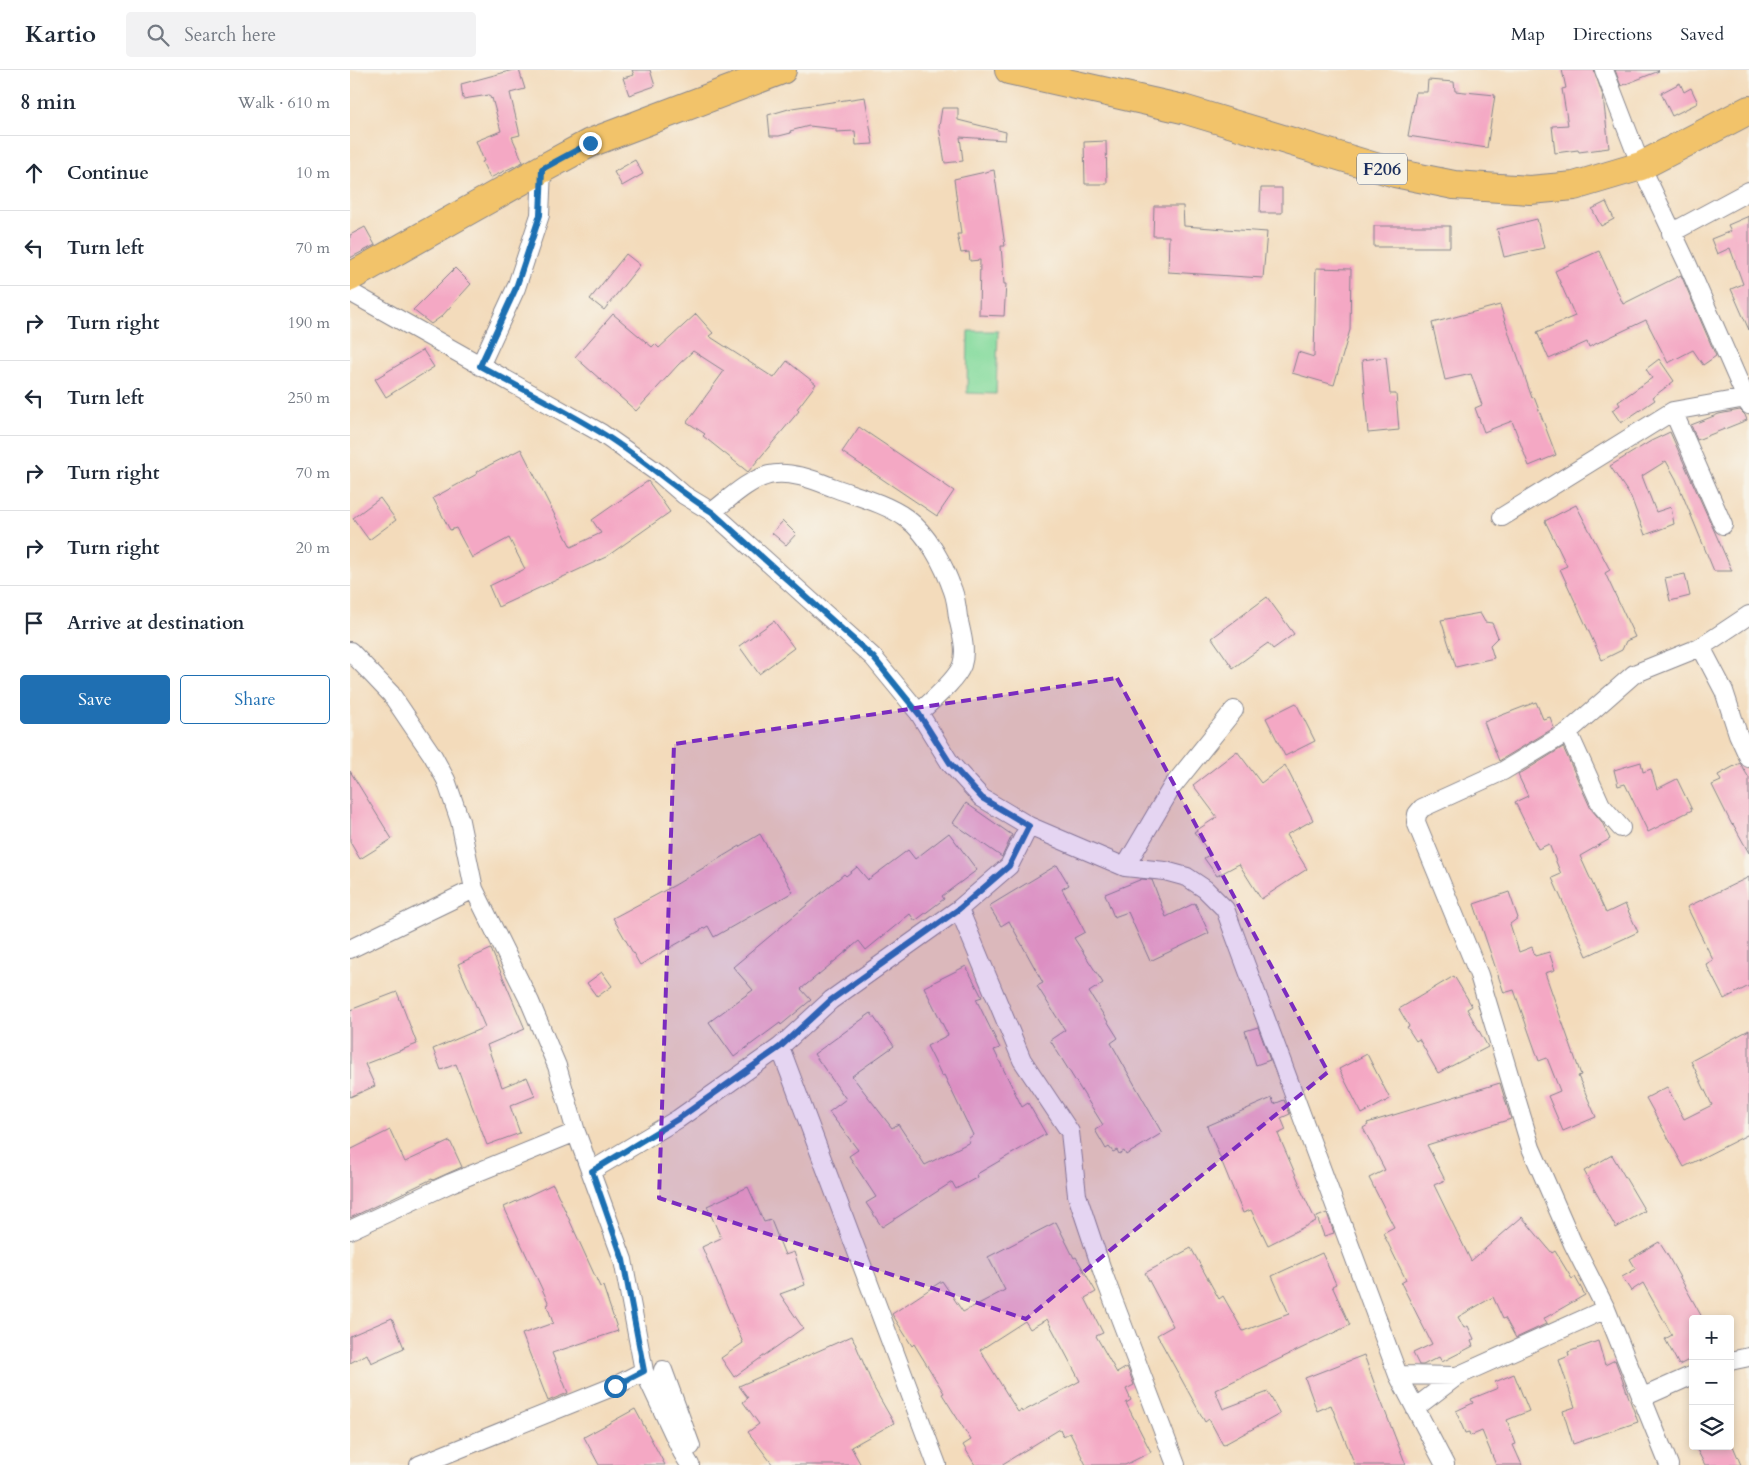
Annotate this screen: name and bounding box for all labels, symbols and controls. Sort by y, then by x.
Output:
search box [126,12,476,57]
text: Kartio [25,18,96,51]
icon: search [144,21,172,49]
text: Search here [184,22,276,48]
text: Map [1511,22,1545,47]
text: Directions [1573,22,1652,47]
text: Saved [1680,22,1724,47]
text: 8 min [20,88,76,117]
text: Walk · 610 m [238,92,330,114]
route end [579,132,602,155]
road number: F206 [1357,154,1407,185]
icon: ahead [20,159,48,187]
text: Continue [67,160,149,186]
text: 10 m [296,162,330,184]
icon: left [20,234,48,262]
text: Turn left [67,235,144,261]
text: 70 m [296,237,330,259]
icon: right [20,309,48,337]
text: Turn right [67,310,159,336]
text: 190 m [288,312,330,334]
icon: left [20,384,48,412]
text: Turn left [67,385,144,411]
text: 250 m [288,387,330,409]
icon: right [20,459,48,487]
text: Turn right [67,460,159,486]
text: 70 m [296,462,330,484]
icon: right [20,534,48,562]
text: Turn right [67,535,159,561]
text: 20 m [296,537,330,559]
icon: arrive [20,609,48,637]
text: Arrive at destination [67,610,244,636]
button: Save [20,675,170,724]
button: Share [180,675,330,724]
map controls [1689,1315,1734,1450]
button: + [1689,1315,1734,1360]
button: − [1689,1360,1734,1405]
route start [604,1375,627,1398]
button: layers [1689,1405,1734,1450]

